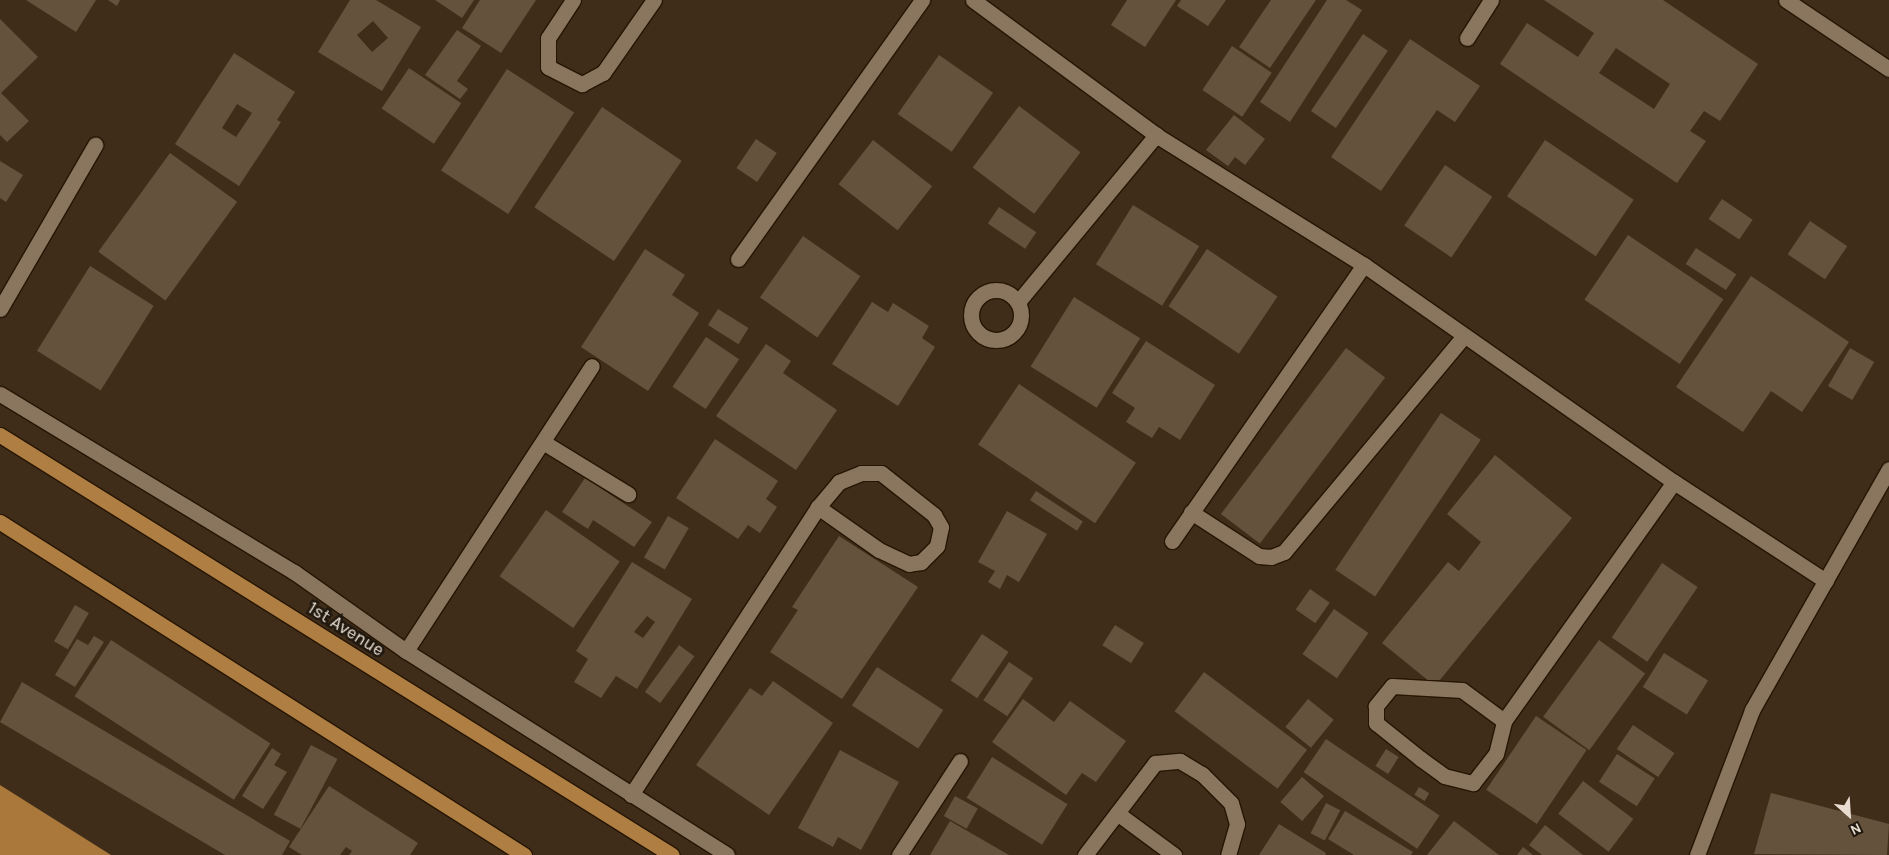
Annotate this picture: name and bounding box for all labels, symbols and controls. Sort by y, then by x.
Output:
street label: 1st Avenue [304,597,388,661]
north arrow [1824,790,1874,840]
text: N [1848,819,1864,839]

